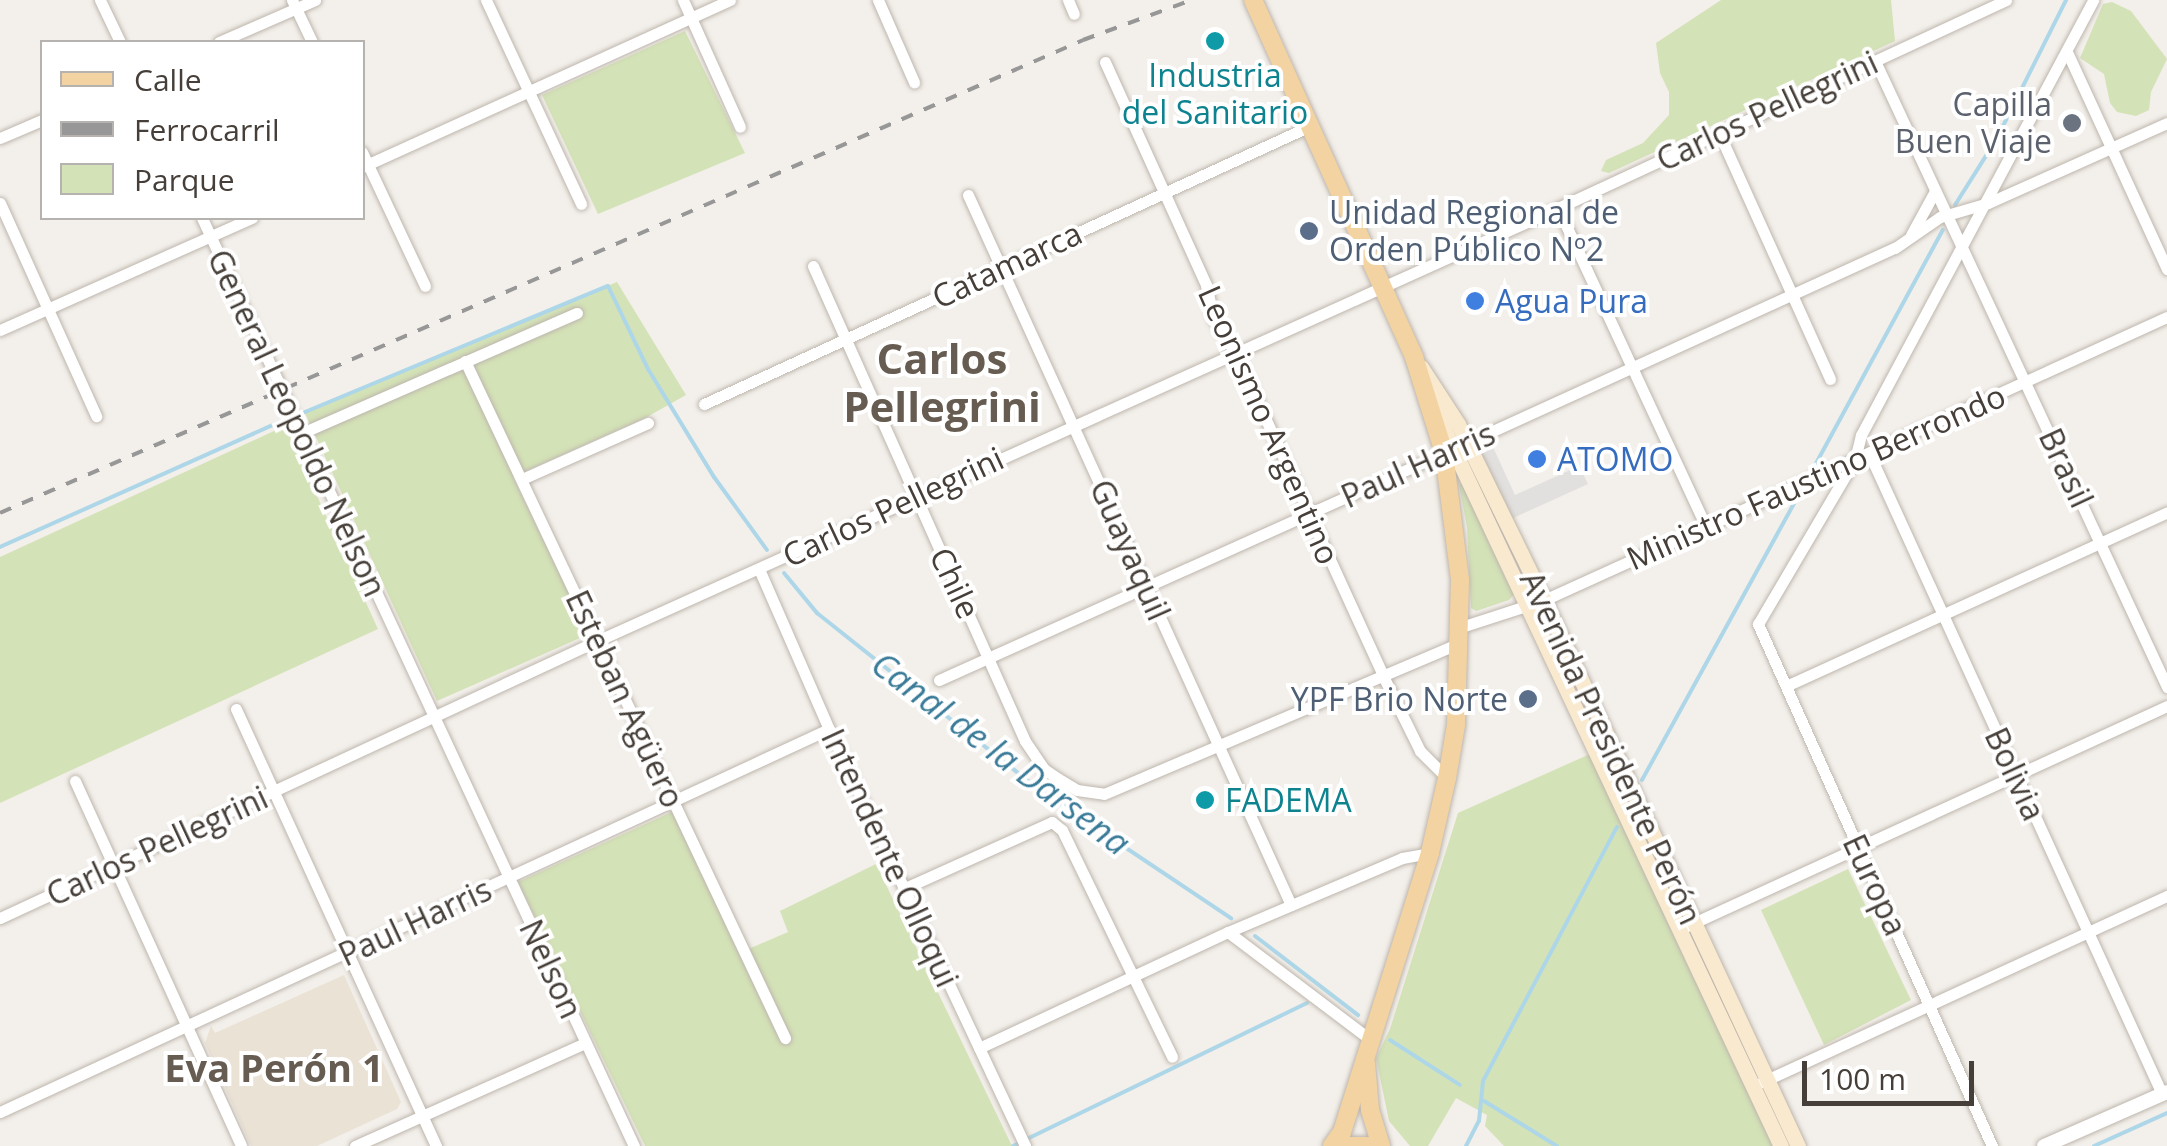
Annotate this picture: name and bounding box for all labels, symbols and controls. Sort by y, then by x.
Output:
marker: Industria del Sanitario [1204,30,1226,52]
legend [40,40,365,220]
street label: Carlos Pellegrini [1650,43,1884,179]
place label: Industria del Sanitario [1122,57,1308,132]
text: Calle [134,59,202,100]
place label: Capilla Buen Viaje [1895,86,2052,161]
text: Ferrocarril [134,109,280,150]
marker: Capilla Buen Viaje [2061,112,2083,134]
text: Parque [134,159,235,200]
place label: Unidad Regional de Orden Público Nº2 [1329,194,1619,269]
street label: Catamarca [926,214,1088,316]
marker: Unidad Regional de Orden Público Nº2 [1298,220,1320,242]
street label: General Leopoldo Nelson [200,243,394,603]
street label: Leonismo Argentino [1190,280,1348,570]
place label: Agua Pura [1495,282,1648,320]
marker: Agua Pura [1464,290,1486,312]
district label: Carlos Pellegrini [843,333,1041,432]
street label: Ministro Faustino Berrondo [1621,376,2011,578]
street label: Paul Harris [1335,414,1501,516]
street label: Brasil [2031,422,2101,514]
street label: Carlos Pellegrini [776,439,1010,575]
place label: ATOMO [1557,440,1673,478]
marker: ATOMO [1526,448,1548,470]
street label: Guayaquil [1082,474,1178,626]
street label: Chile [922,541,988,625]
street label: Avenida Presidente Perón [1512,565,1710,931]
street label: Esteban Agüero [558,584,692,814]
water label: Canal de la Darsena [864,642,1138,864]
place label: YPF Brio Norte [1291,680,1508,718]
marker: YPF Brio Norte [1517,688,1539,710]
street label: Bolivia [1977,722,2053,826]
street label: Intendente Olloqui [813,723,967,993]
street label: Carlos Pellegrini [40,778,274,914]
place label: FADEMA [1225,781,1352,819]
marker: FADEMA [1194,789,1216,811]
street label: Europa [1835,828,1915,942]
street label: Paul Harris [333,870,497,974]
street label: Nelson [512,914,590,1024]
scale bar [1807,1041,1980,1103]
district label: Eva Perón 1 [164,1045,384,1091]
text: 100 m [1819,1058,1906,1099]

